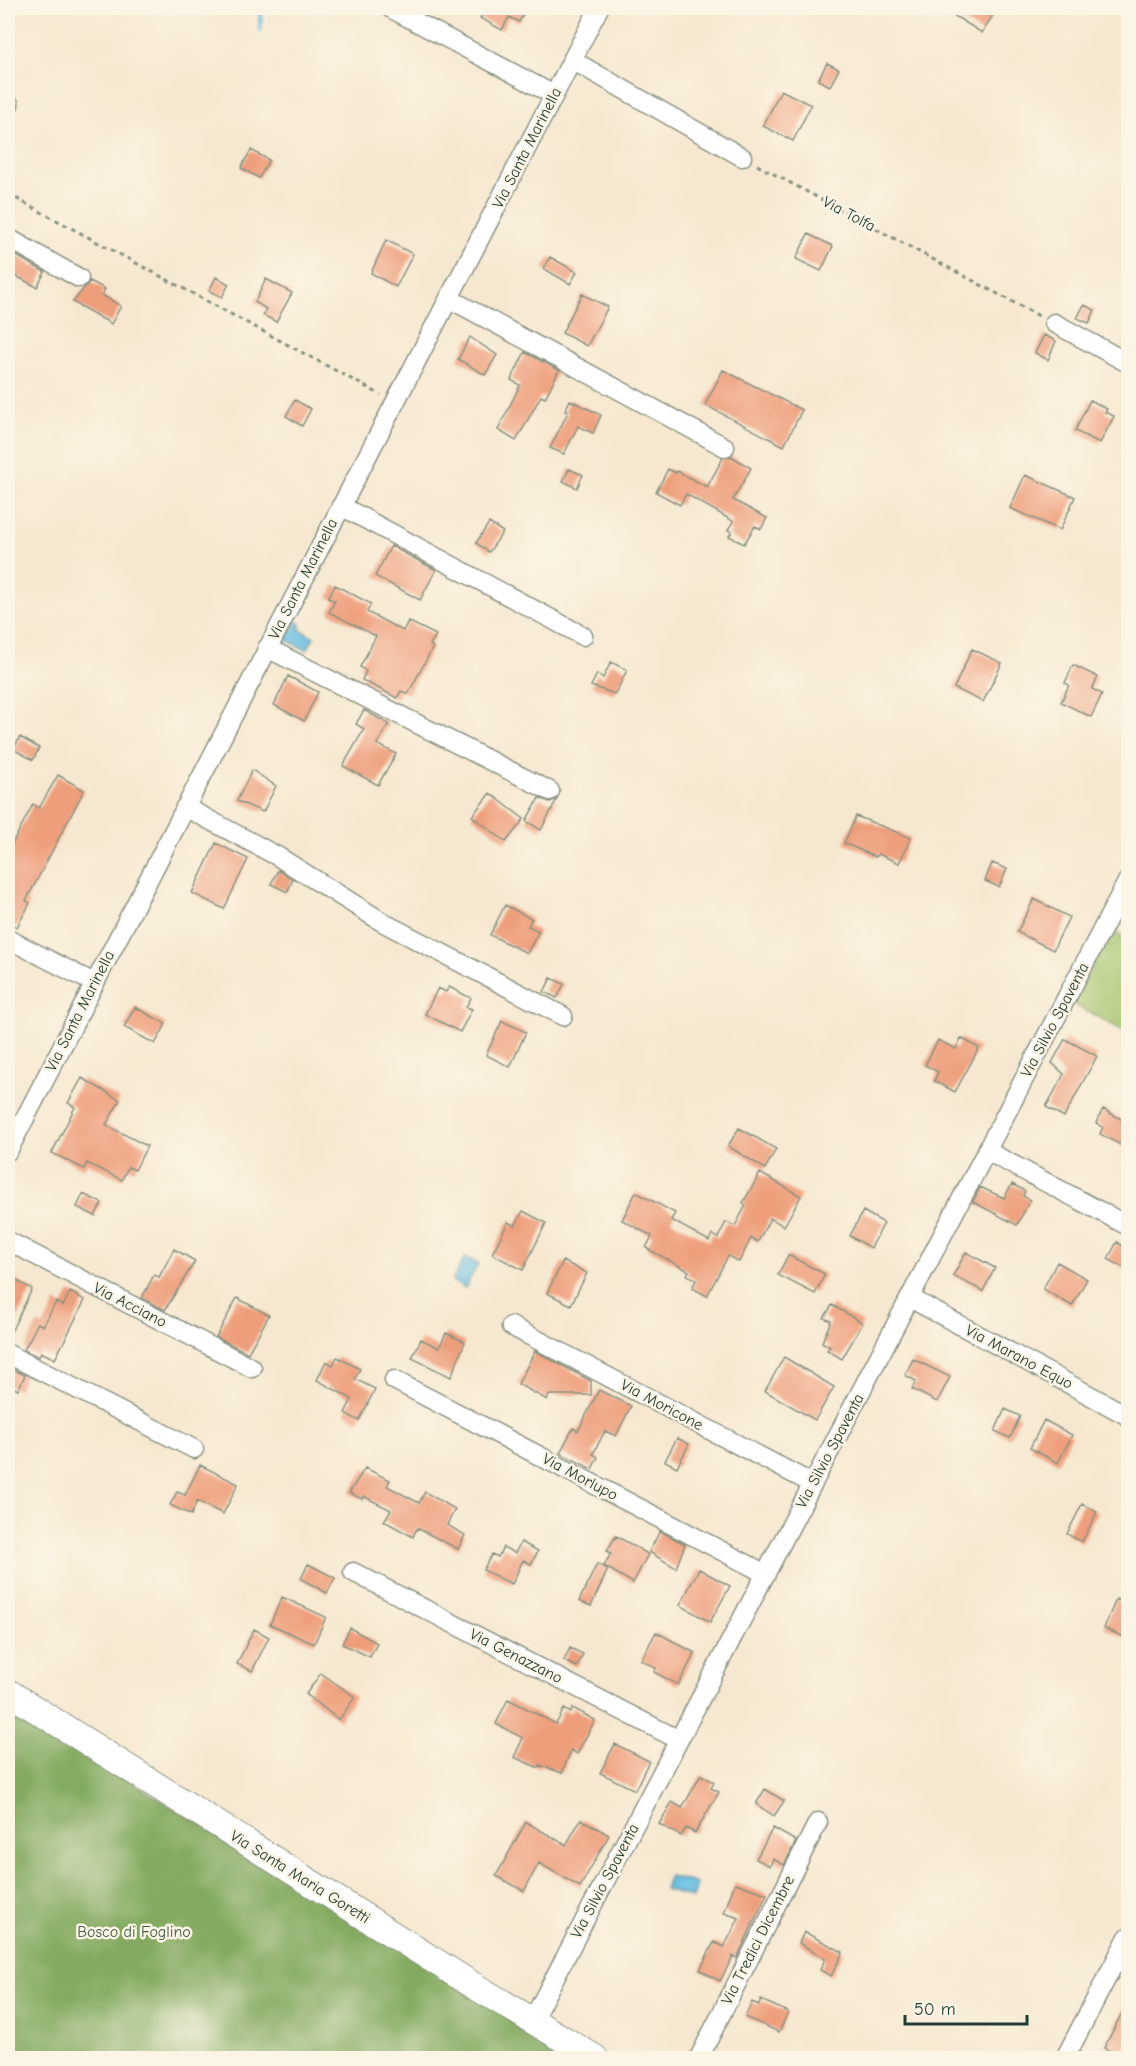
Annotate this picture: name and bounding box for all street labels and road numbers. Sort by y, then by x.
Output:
street label: Via Santa Marinella [489,85,565,211]
street label: Via Tolfa [820,193,878,235]
street label: Via Santa Marinella [265,516,341,642]
street label: Via Santa Marinella [42,948,118,1074]
street label: Via Silvio Spaventa [1017,960,1093,1080]
street label: Via Acciano [90,1279,170,1331]
street label: Via Marano Equo [962,1321,1076,1393]
street label: Via Moricone [618,1376,706,1434]
street label: Via Silvio Spaventa [792,1391,868,1511]
street label: Via Morlupo [539,1450,621,1504]
street label: Via Genazzano [467,1625,565,1687]
street label: Via Silvio Spaventa [567,1821,643,1941]
street label: Via Santa Maria Goretti [227,1827,373,1927]
street label: Via Tredici Dicembre [718,1873,798,2007]

